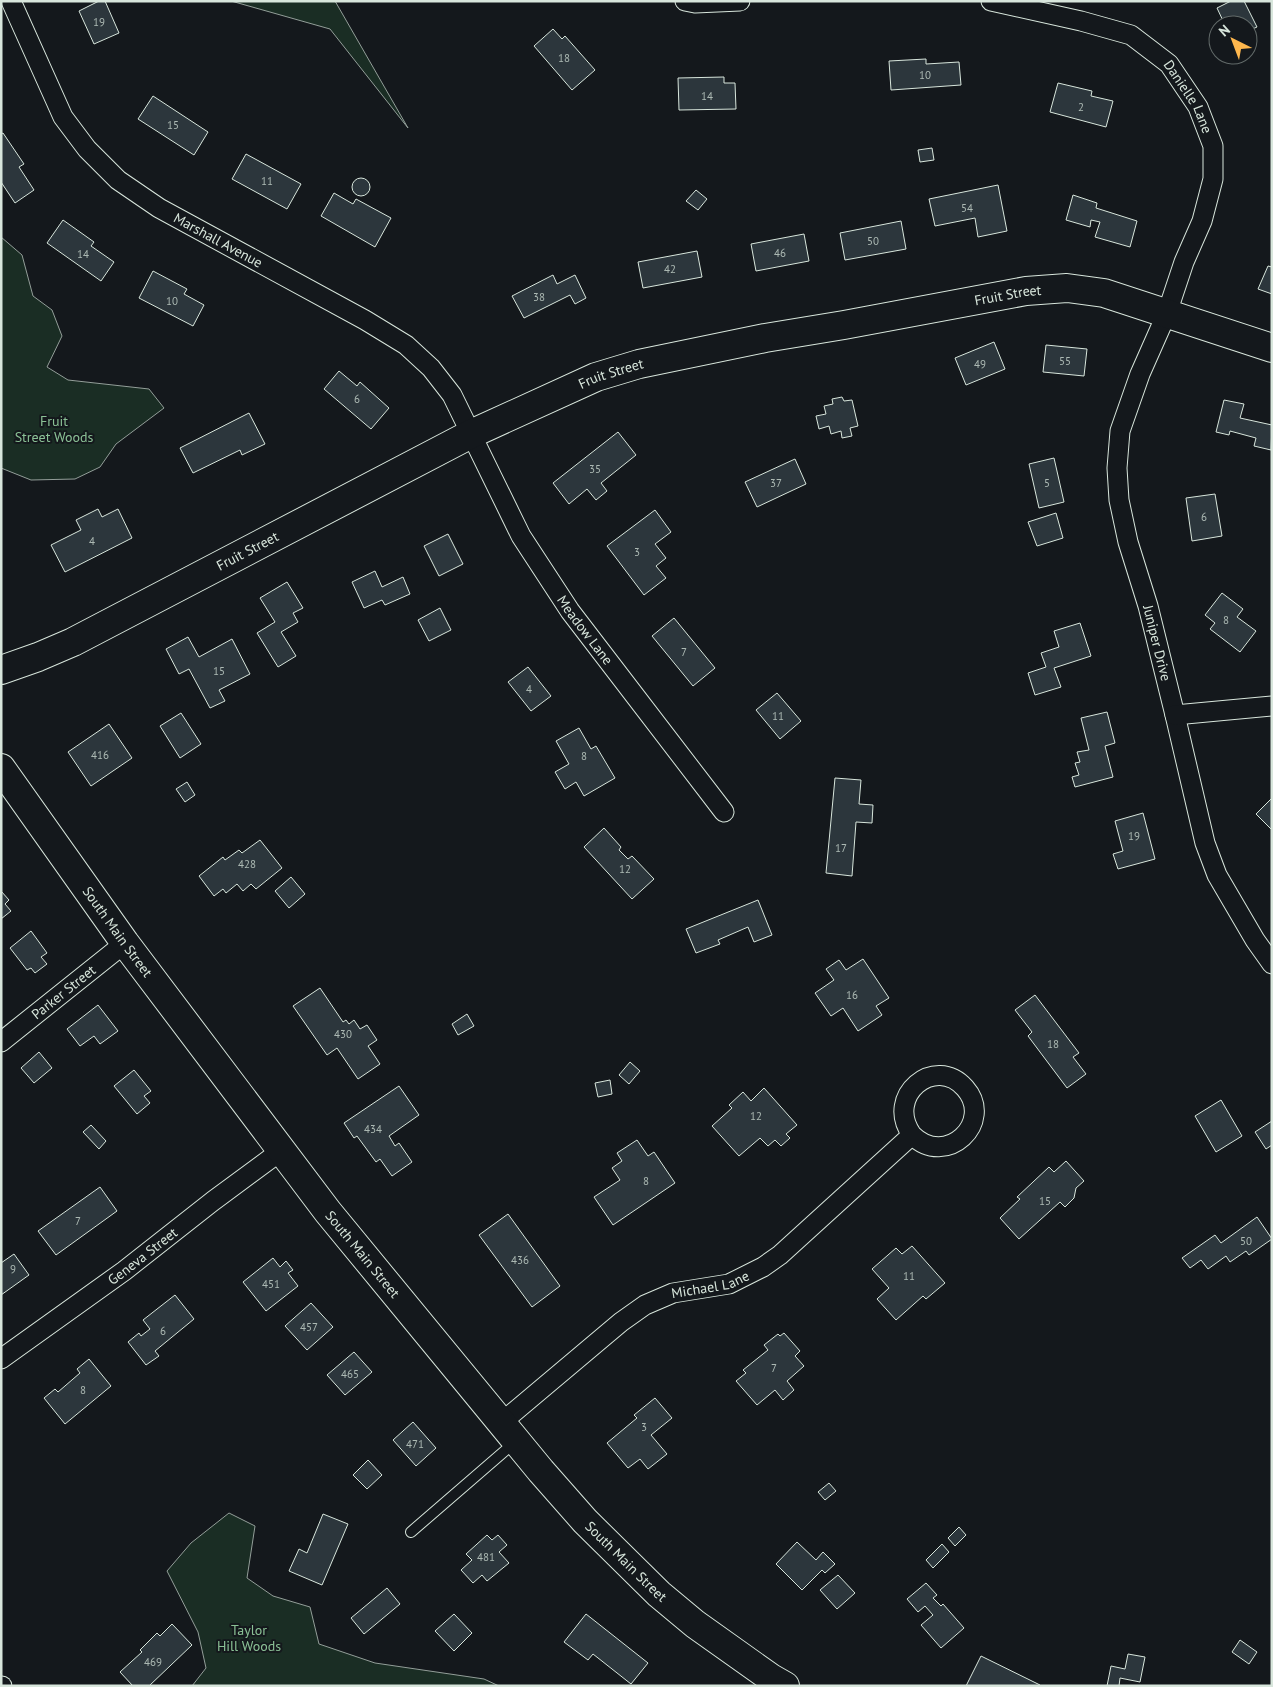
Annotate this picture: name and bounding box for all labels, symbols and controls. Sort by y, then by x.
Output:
house number: 19 [93,15,105,29]
north arrow [1208,15,1258,65]
text: N [1215,21,1234,40]
house number: 18 [558,51,570,65]
street label: Danielle Lane [1160,56,1216,136]
house number: 10 [919,68,931,82]
house number: 14 [701,89,713,103]
house number: 2 [1078,100,1084,114]
house number: 15 [167,118,179,132]
house number: 11 [261,174,273,188]
house number: 54 [961,201,973,215]
street label: Marshall Avenue [171,209,266,272]
house number: 50 [867,234,879,248]
house number: 46 [774,246,786,260]
house number: 14 [77,247,89,261]
house number: 42 [664,262,676,276]
street label: Fruit Street [973,281,1042,309]
house number: 38 [533,290,545,304]
house number: 10 [166,294,178,308]
street label: Fruit Street [575,354,645,393]
house number: 55 [1059,354,1071,368]
house number: 49 [974,357,986,371]
house number: 6 [354,392,360,406]
park label: Fruit Street Woods [15,412,93,446]
house number: 35 [589,462,601,476]
house number: 37 [770,476,782,490]
house number: 5 [1044,476,1050,490]
house number: 6 [1201,510,1207,524]
street label: Fruit Street [213,527,282,575]
house number: 4 [89,534,95,548]
house number: 3 [634,545,640,559]
street label: Meadow Lane [553,592,617,668]
street label: Juniper Drive [1139,602,1175,683]
house number: 8 [1223,613,1229,627]
house number: 7 [681,645,687,659]
house number: 15 [213,664,225,678]
house number: 4 [526,682,532,696]
house number: 11 [772,709,784,723]
house number: 416 [91,748,109,762]
house number: 8 [581,749,587,763]
house number: 19 [1128,829,1140,843]
house number: 17 [835,841,847,855]
house number: 428 [238,857,256,871]
house number: 12 [619,862,631,876]
street label: South Main Street [79,883,157,981]
street label: Parker Street [28,961,99,1023]
house number: 16 [846,988,858,1002]
house number: 430 [334,1027,352,1041]
house number: 18 [1047,1037,1059,1051]
house number: 12 [750,1109,762,1123]
house number: 434 [364,1122,382,1136]
house number: 8 [643,1174,649,1188]
house number: 15 [1039,1194,1051,1208]
street label: South Main Street [321,1207,404,1302]
house number: 7 [75,1214,81,1228]
street label: Geneva Street [104,1223,181,1289]
house number: 50 [1240,1234,1252,1248]
house number: 436 [511,1253,529,1267]
house number: 9 [10,1262,16,1276]
street label: Michael Lane [670,1266,752,1302]
house number: 11 [903,1269,915,1283]
house number: 451 [262,1277,280,1291]
house number: 457 [300,1320,318,1334]
house number: 6 [160,1324,166,1338]
house number: 7 [771,1361,777,1375]
house number: 465 [341,1367,359,1381]
house number: 8 [80,1383,86,1397]
house number: 3 [641,1420,647,1434]
house number: 471 [406,1437,424,1451]
street label: South Main Street [581,1517,671,1606]
house number: 481 [477,1550,495,1564]
park label: Taylor Hill Woods [217,1621,281,1655]
house number: 469 [144,1655,162,1669]

